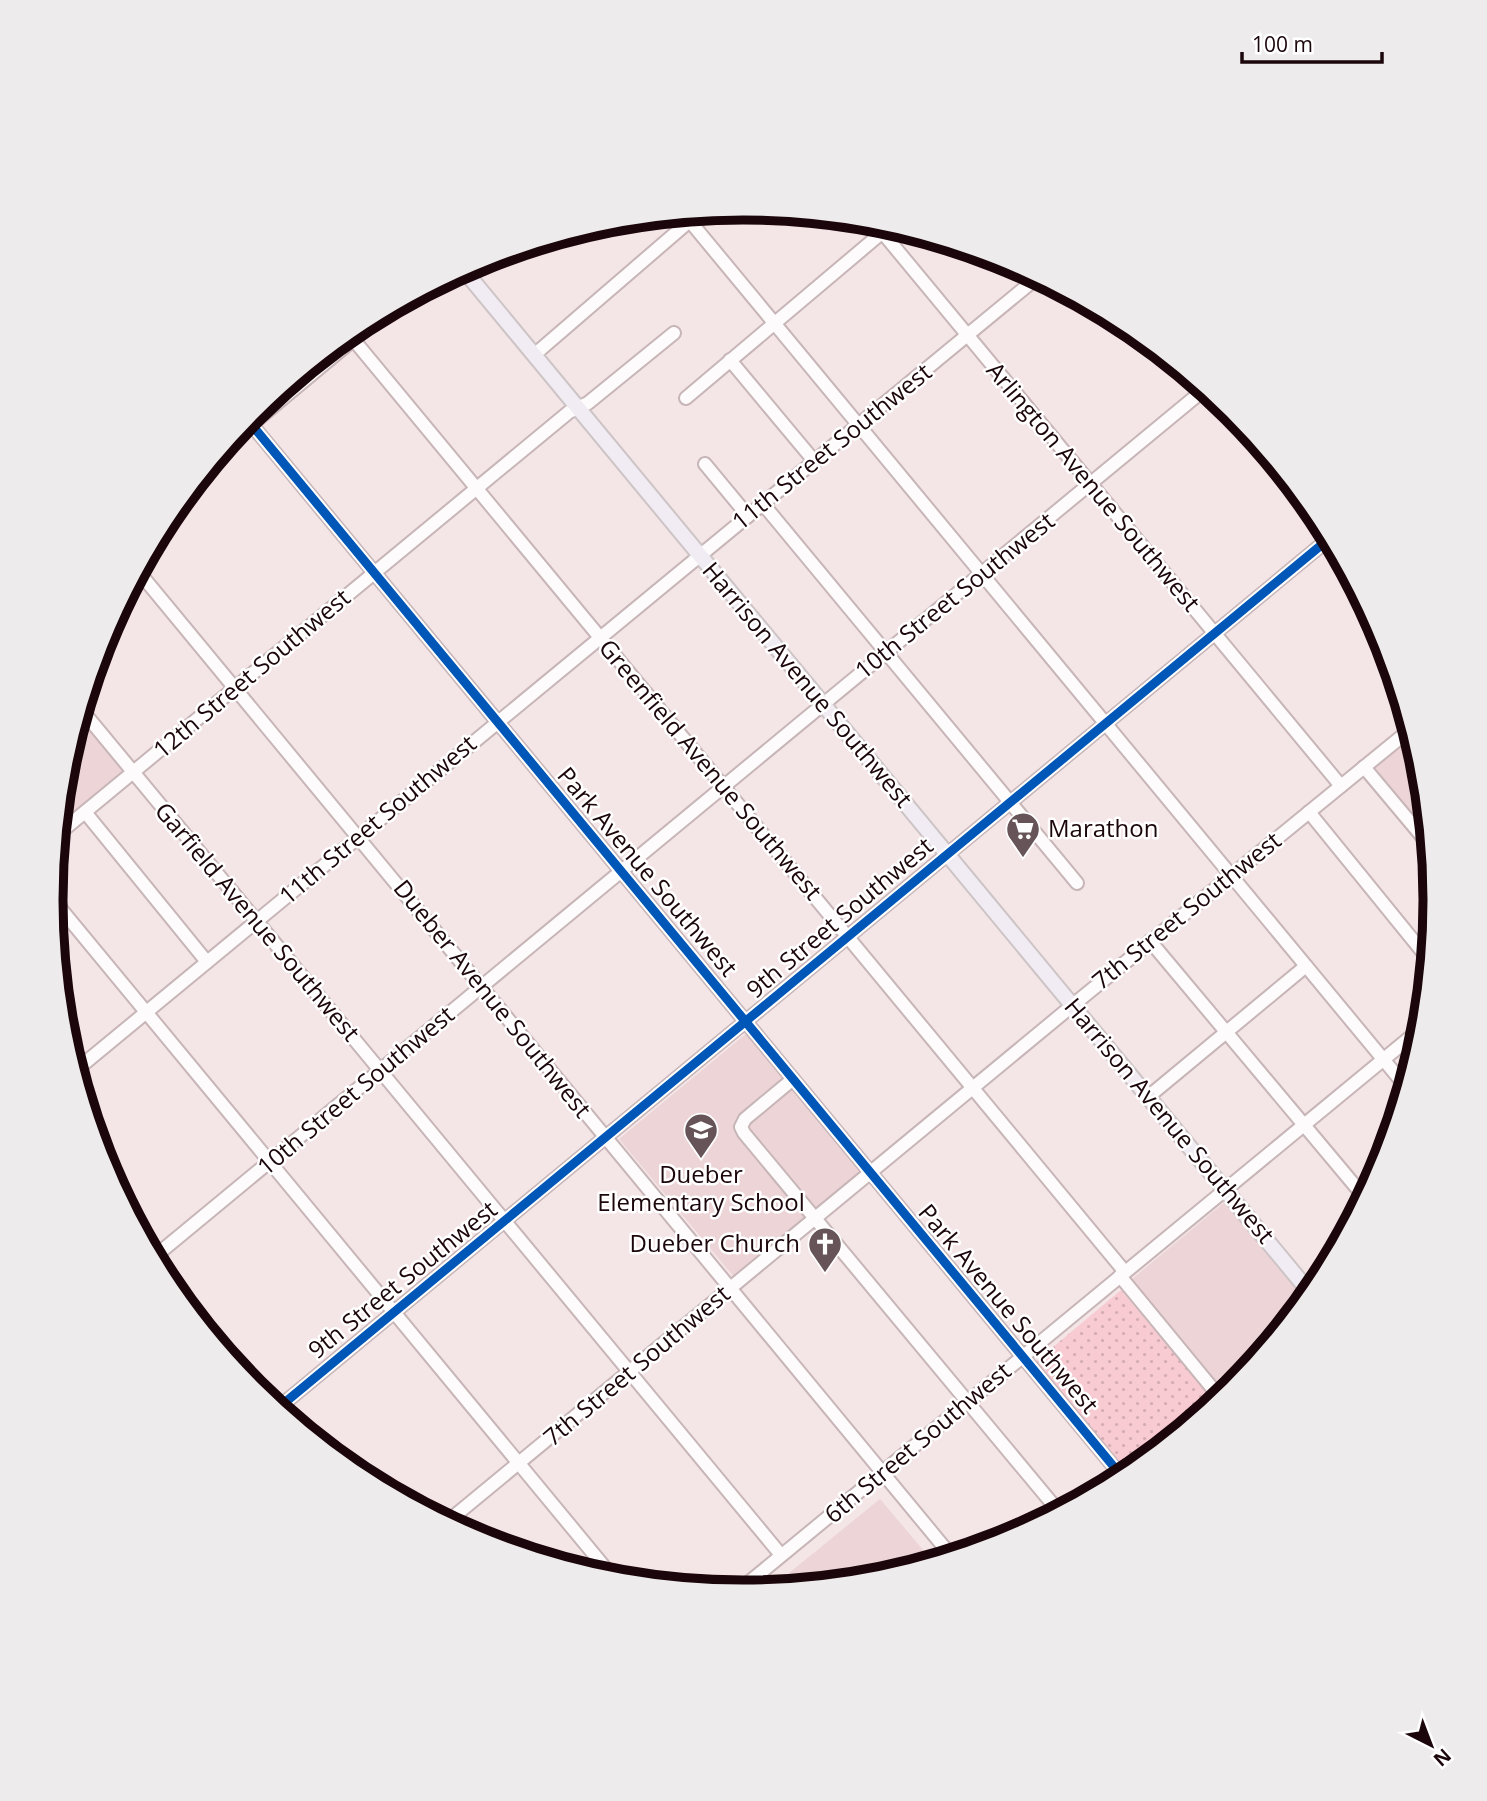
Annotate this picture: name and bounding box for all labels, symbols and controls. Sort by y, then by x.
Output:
scale bar [1242,21,1382,65]
text: 100 m [1252,30,1313,58]
street label: Arlington Avenue Southwest [980,354,1208,618]
street label: 11th Street Southwest [724,355,938,537]
street label: 10th Street Southwest [847,504,1061,686]
street label: Harrison Avenue Southwest [696,554,921,814]
street label: 12th Street Southwest [145,581,357,765]
street label: Greenfield Avenue Southwest [592,632,830,906]
street label: 11th Street Southwest [271,727,483,911]
street label: Park Avenue Southwest [551,759,746,983]
street label: Garfield Avenue Southwest [148,795,368,1048]
supermarket icon: Marathon [1004,810,1042,859]
place label: Marathon [1048,811,1159,844]
street label: 7th Street Southwest [1085,823,1287,996]
street label: 9th Street Southwest [739,829,939,1005]
street label: Dueber Avenue Southwest [387,872,600,1124]
street label: Harrison Avenue Southwest [1058,990,1283,1250]
street label: 10th Street Southwest [249,998,461,1182]
school or university icon: Dueber Elementary School [682,1111,720,1160]
place label: Dueber Elementary School [597,1157,805,1218]
street label: 9th Street Southwest [301,1192,503,1365]
street label: Park Avenue Southwest [912,1196,1107,1420]
church icon: Dueber Church [806,1225,844,1274]
place label: Dueber Church [630,1226,800,1259]
street label: 7th Street Southwest [536,1277,736,1453]
street label: 6th Street Southwest [817,1354,1017,1530]
north arrow [1396,1710,1466,1780]
text: N [1428,1743,1457,1772]

